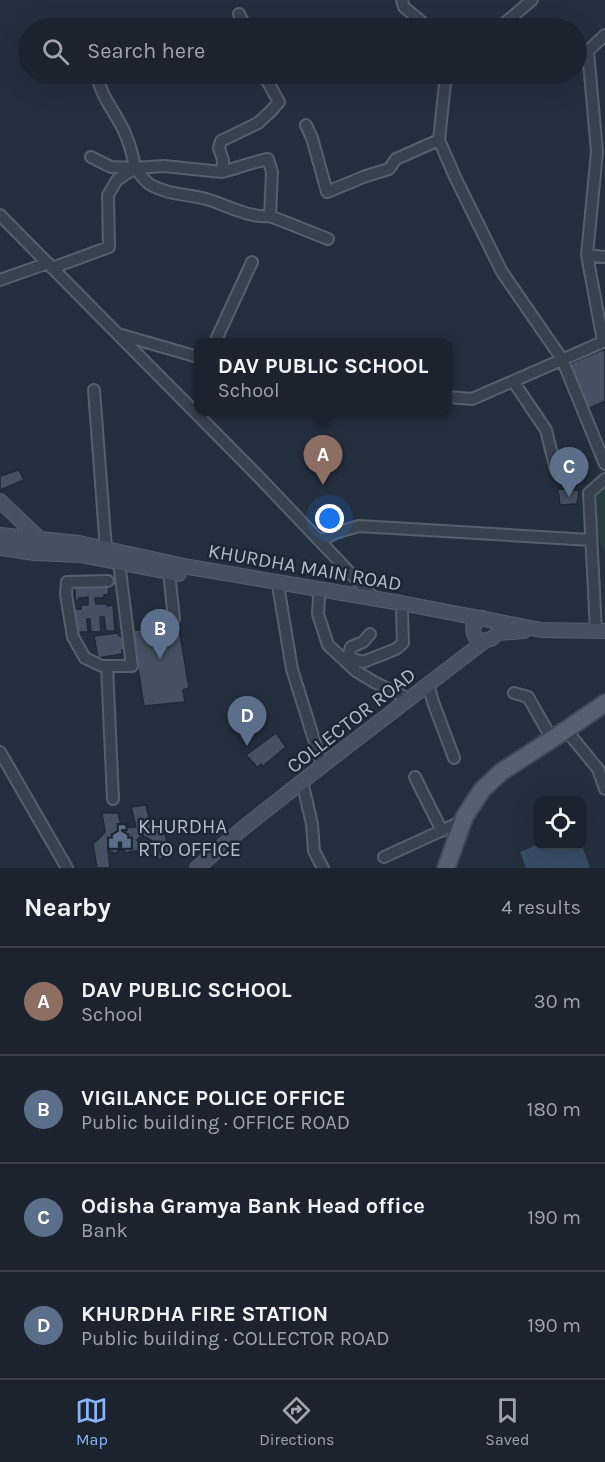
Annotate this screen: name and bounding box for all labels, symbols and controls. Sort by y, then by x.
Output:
search box [18,18,587,84]
icon: search [39,35,72,68]
text: Search here [87,38,205,64]
popup [194,338,452,416]
text: DAV PUBLIC SCHOOL [218,353,428,379]
text: School [218,379,280,402]
pin: A [304,436,342,485]
pin: C [550,448,588,497]
your location [315,504,344,533]
street label: KHURDHA MAIN ROAD [206,539,403,596]
pin: B [140,610,180,659]
street label: COLLECTOR ROAD [282,663,420,778]
pin: D [228,696,266,746]
map controls [533,796,587,850]
button: locate [533,796,587,850]
place label: KHURDHA RTO OFFICE [138,815,241,861]
public building icon: KHURDHA RTO OFFICE [107,824,133,850]
text: Nearby [24,892,111,923]
text: 4 results [501,896,581,919]
text: DAV PUBLIC SCHOOL [81,977,292,1003]
text: A [37,990,50,1013]
text: 30 m [534,990,581,1013]
text: School [81,1003,143,1026]
text: VIGILANCE POLICE OFFICE [81,1085,346,1111]
text: B [37,1098,50,1121]
text: 180 m [527,1098,581,1121]
text: Public building · OFFICE ROAD [81,1111,350,1134]
text: Odisha Gramya Bank Head office [81,1193,425,1219]
text: C [37,1206,50,1229]
text: 190 m [527,1206,581,1229]
text: Bank [81,1219,128,1242]
text: KHURDHA FIRE STATION [81,1301,328,1327]
text: D [37,1314,50,1337]
text: 190 m [527,1314,581,1337]
text: Public building · COLLECTOR ROAD [81,1327,390,1350]
tab: Map [75,1394,108,1449]
tab: Directions [259,1394,334,1449]
tab: Saved [485,1394,530,1449]

